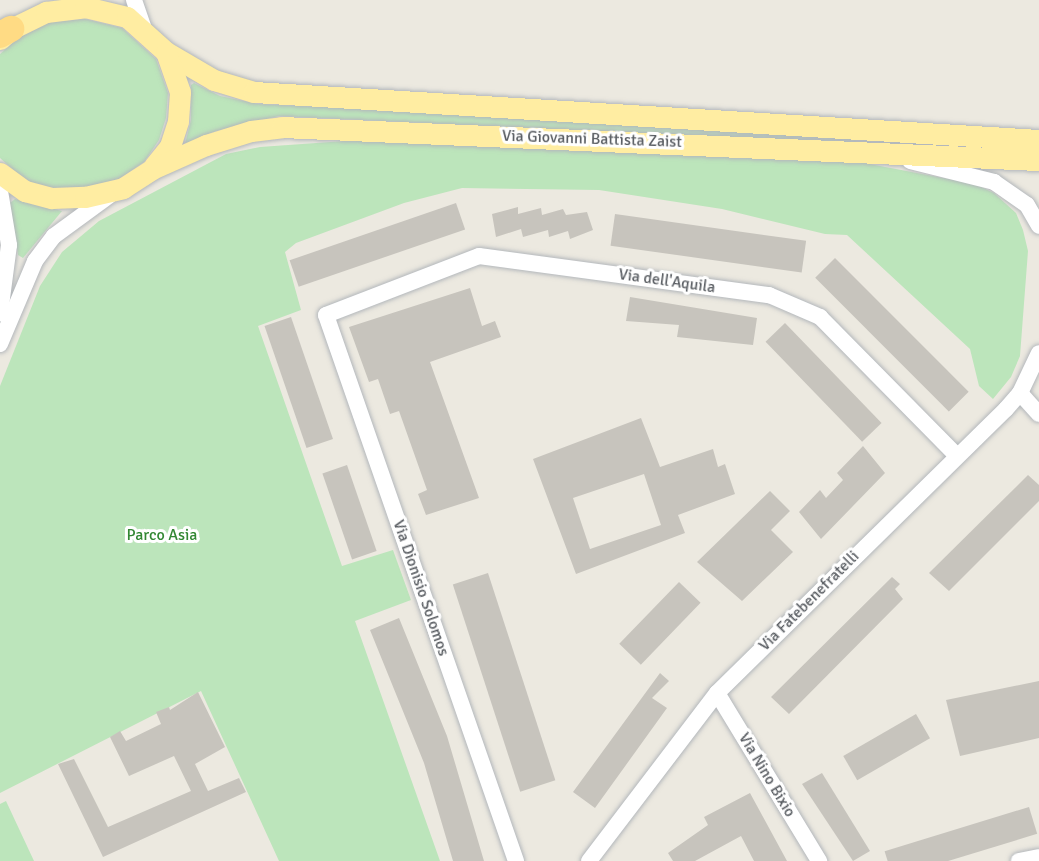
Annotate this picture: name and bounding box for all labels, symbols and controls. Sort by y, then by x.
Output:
street label: Via Giovanni Battista Zaist [502,126,682,152]
street label: Via dell'Aquila [617,265,717,297]
street label: Via Dionisio Solomos [389,517,453,659]
park label: Parco Asia [127,525,197,545]
street label: Via Fatebenefratelli [755,547,863,655]
street label: Via Nino Bixio [734,729,800,821]

